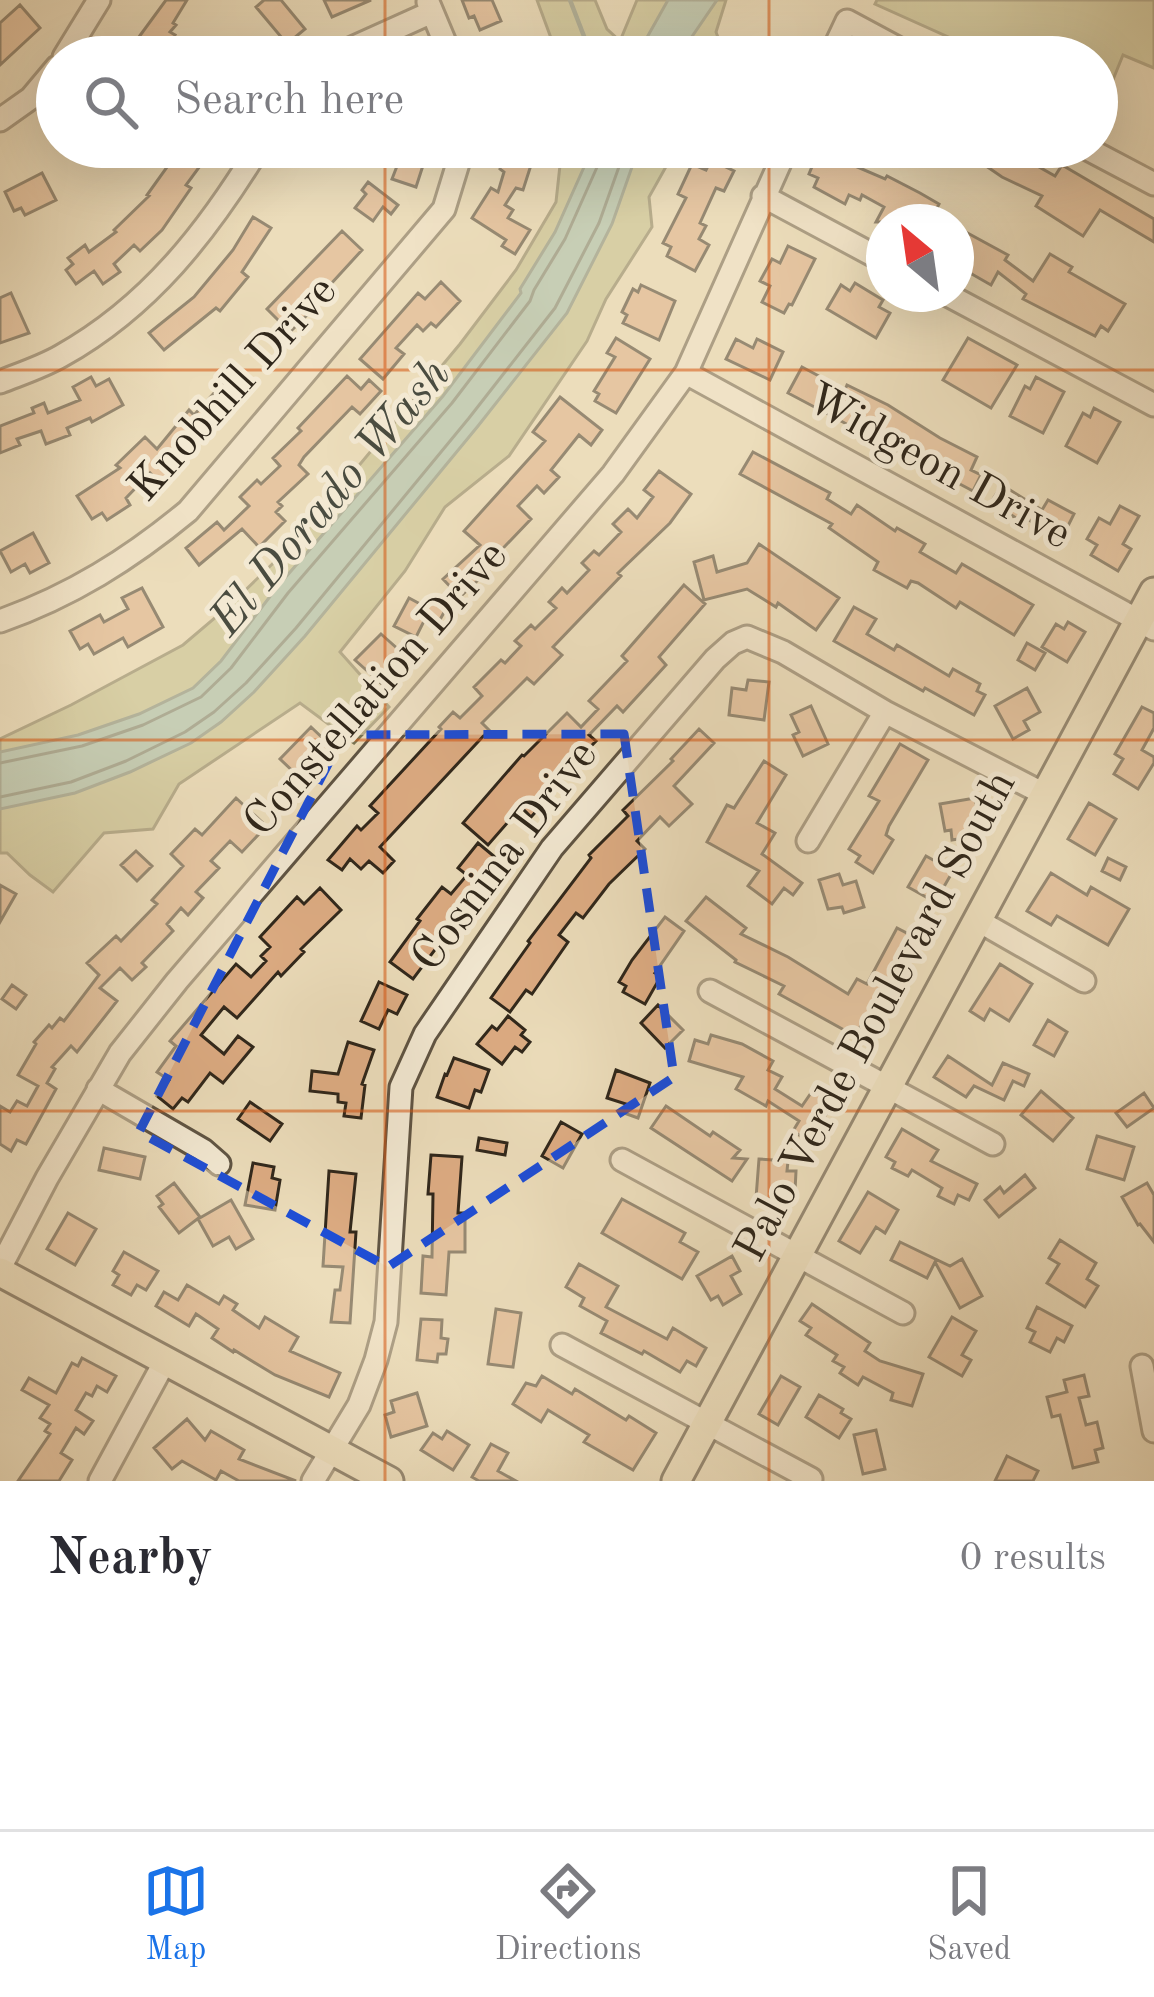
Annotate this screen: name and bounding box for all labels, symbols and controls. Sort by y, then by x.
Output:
search box [36,36,1118,168]
icon: search [78,69,144,135]
text: Search here [174,79,404,124]
north arrow [866,204,974,312]
street label: Knobhill Drive [122,269,346,511]
water label: El Dorado Wash [201,350,460,646]
street label: Widgeon Drive [799,377,1077,559]
street label: Constellation Drive [237,534,517,846]
street label: Cosnina Drive [405,733,607,981]
street label: Palo Verde Boulevard South [728,764,1026,1270]
text: Nearby [48,1534,213,1585]
text: 0 results [960,1539,1106,1578]
tab: Map [143,1858,209,1971]
tab: Directions [495,1858,641,1971]
tab: Saved [927,1858,1011,1971]

